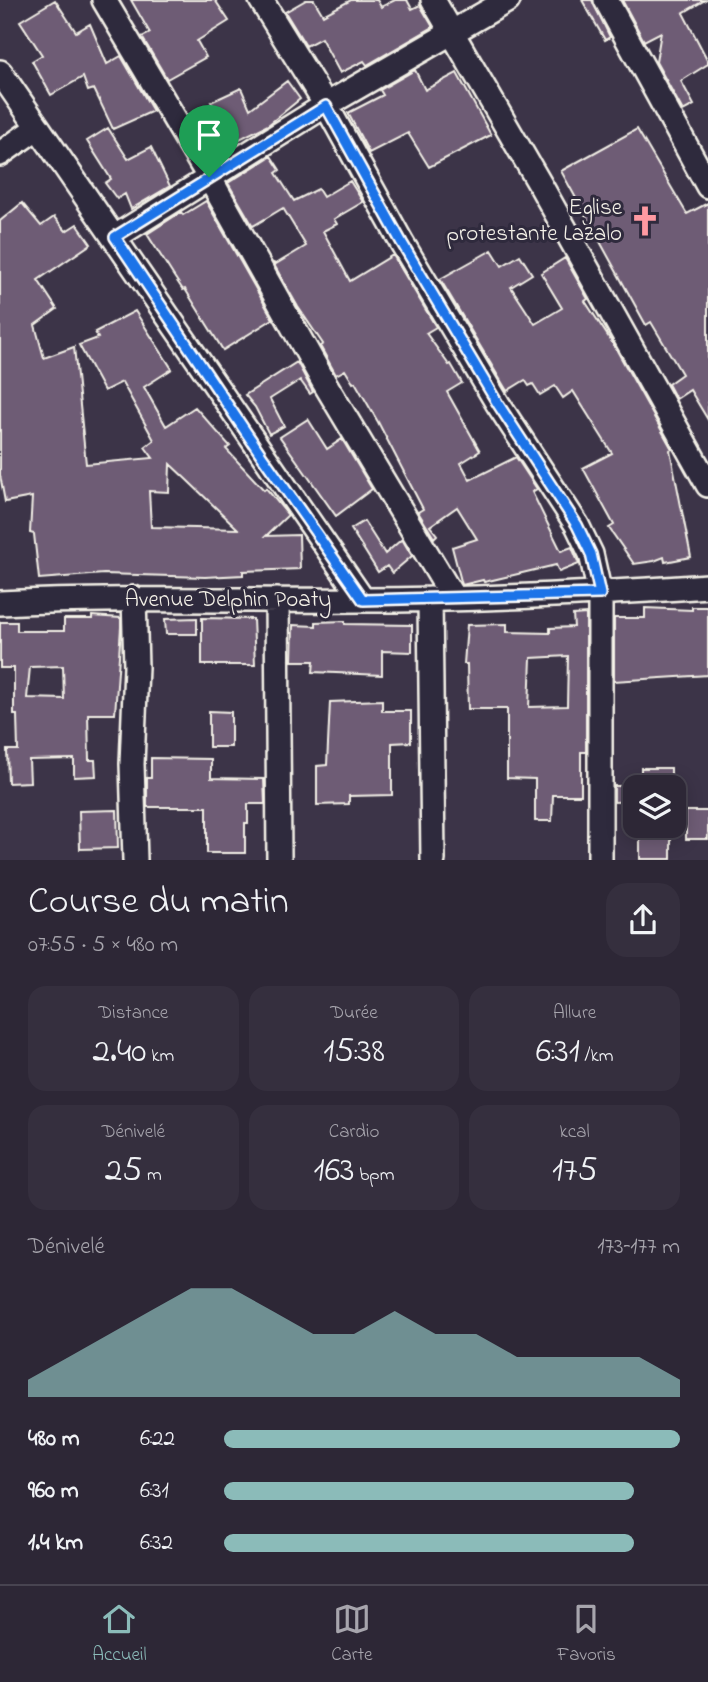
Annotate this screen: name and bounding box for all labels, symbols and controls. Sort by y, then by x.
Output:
pin [179,105,239,177]
icon: arrive [190,116,228,154]
place label: Eglise protestante Lazalo [447,192,623,251]
church icon: Eglise protestante Lazalo [628,204,662,238]
street label: Avenue Delphin Poaty [125,584,331,619]
map controls [623,775,686,838]
button: layers [623,775,686,838]
text: Course du matin [28,875,289,931]
button: share [606,883,680,957]
text: 07:55 · 5 × 480 m [28,929,178,962]
text: Distance [98,1000,168,1027]
text: Durée [330,1000,378,1027]
text: Allure [553,1000,596,1027]
text: 2.40 [92,1027,146,1078]
text: 15:38 [323,1027,385,1078]
text: 6:31 [536,1027,580,1078]
text: km [146,1043,174,1070]
text: /km [580,1043,614,1070]
text: Dénivelé [102,1119,165,1146]
text: Cardio [329,1119,379,1146]
text: kcal [560,1119,590,1146]
text: 25 [105,1146,142,1197]
text: 163 [314,1146,355,1197]
text: 175 [552,1146,597,1197]
text: m [142,1162,162,1189]
text: bpm [355,1162,394,1189]
text: Dénivelé [28,1231,105,1264]
text: 173–177 m [597,1231,680,1264]
text: 480 m [28,1423,80,1456]
text: 6:22 [140,1423,175,1456]
text: 960 m [28,1475,79,1508]
text: 6:31 [140,1475,169,1508]
text: 1.4 km [28,1527,83,1560]
text: 6:32 [140,1527,173,1560]
tab: Accueil [92,1600,147,1669]
tab: Carte [331,1600,373,1669]
tab: Favoris [557,1600,616,1669]

